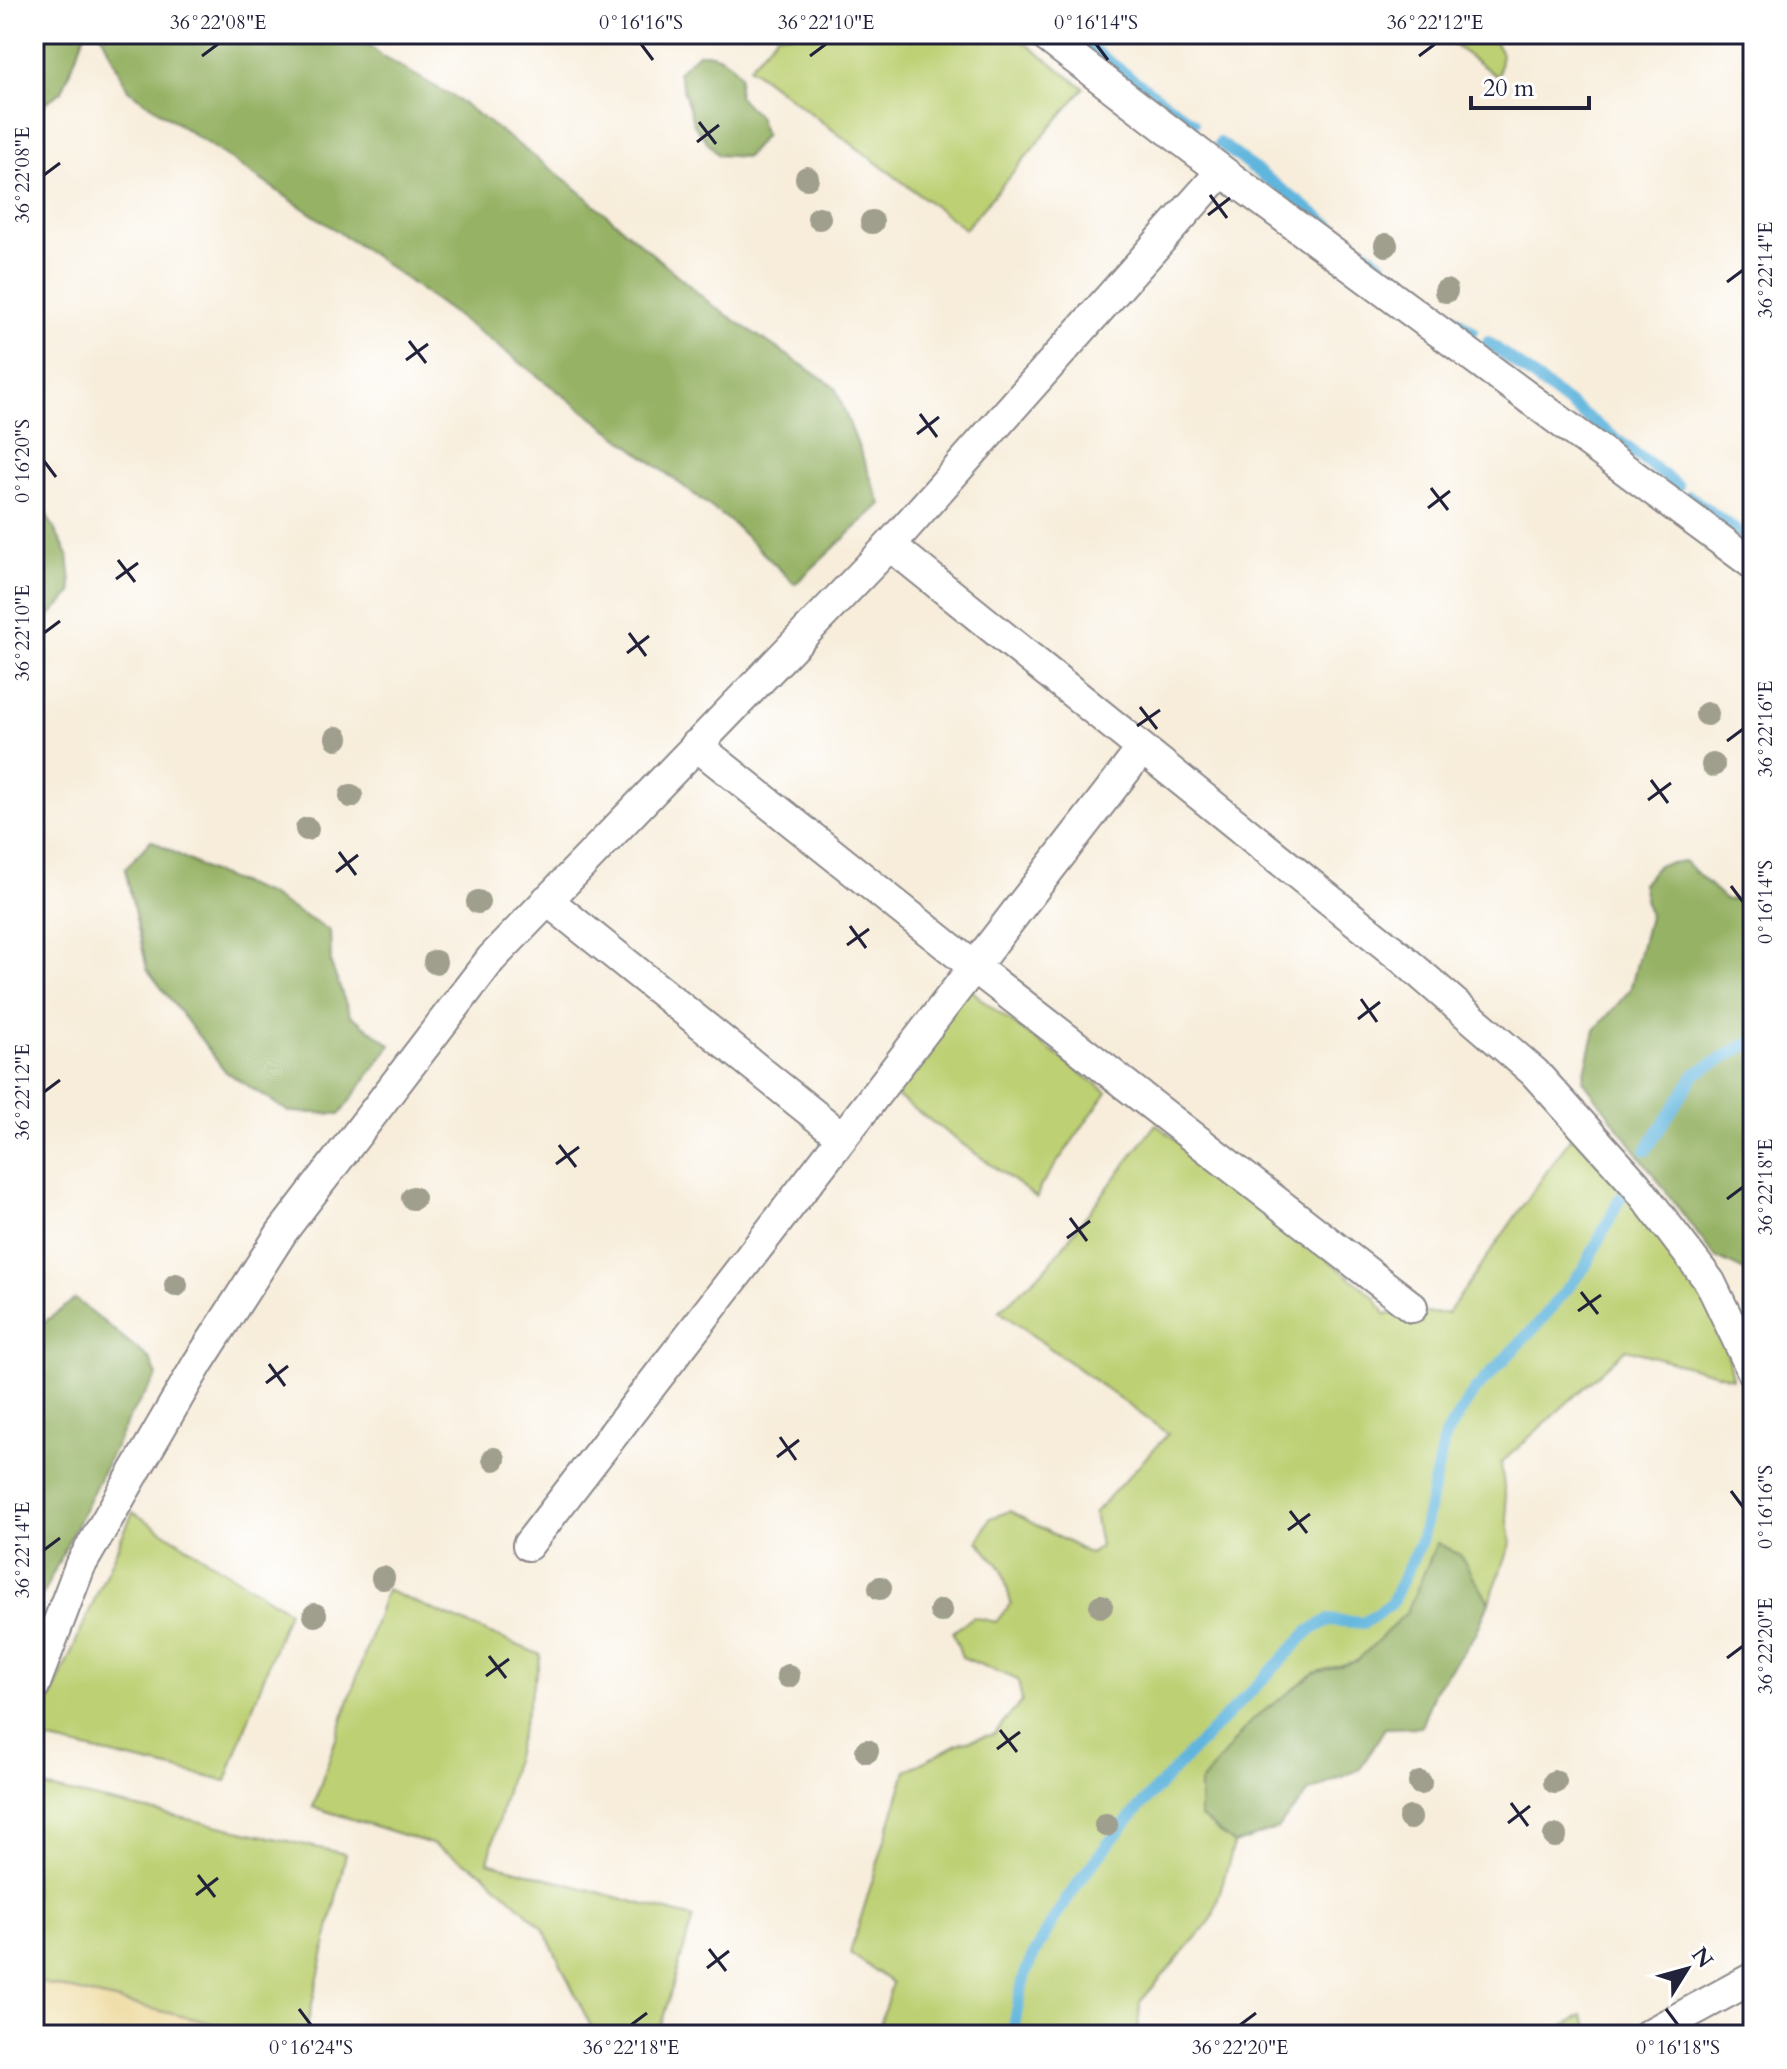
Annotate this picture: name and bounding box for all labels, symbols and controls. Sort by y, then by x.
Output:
text: 36°22'08"E [170,9,266,36]
text: 0°16'16"S [599,9,683,36]
text: 36°22'10"E [778,9,874,36]
text: 0°16'14"S [1054,9,1138,36]
text: 36°22'12"E [1387,9,1483,36]
scale bar [1471,60,1589,110]
text: 20 m [1483,72,1535,105]
text: 36°22'08"E [9,127,36,223]
text: 36°22'14"E [1752,222,1779,318]
text: 0°16'20"S [9,419,36,503]
text: 36°22'10"E [9,585,36,681]
text: 36°22'16"E [1752,681,1779,777]
text: 0°16'14"S [1752,860,1779,944]
text: 36°22'12"E [9,1044,36,1140]
text: 36°22'18"E [1752,1139,1779,1235]
text: 0°16'16"S [1752,1465,1779,1549]
text: 36°22'14"E [9,1502,36,1598]
text: 36°22'20"E [1752,1598,1779,1694]
north arrow [1647,1929,1727,2009]
text: N [1684,1941,1720,1974]
text: 0°16'24"S [269,2034,353,2061]
text: 36°22'18"E [583,2034,679,2061]
text: 36°22'20"E [1192,2034,1288,2061]
text: 0°16'18"S [1636,2034,1720,2061]

